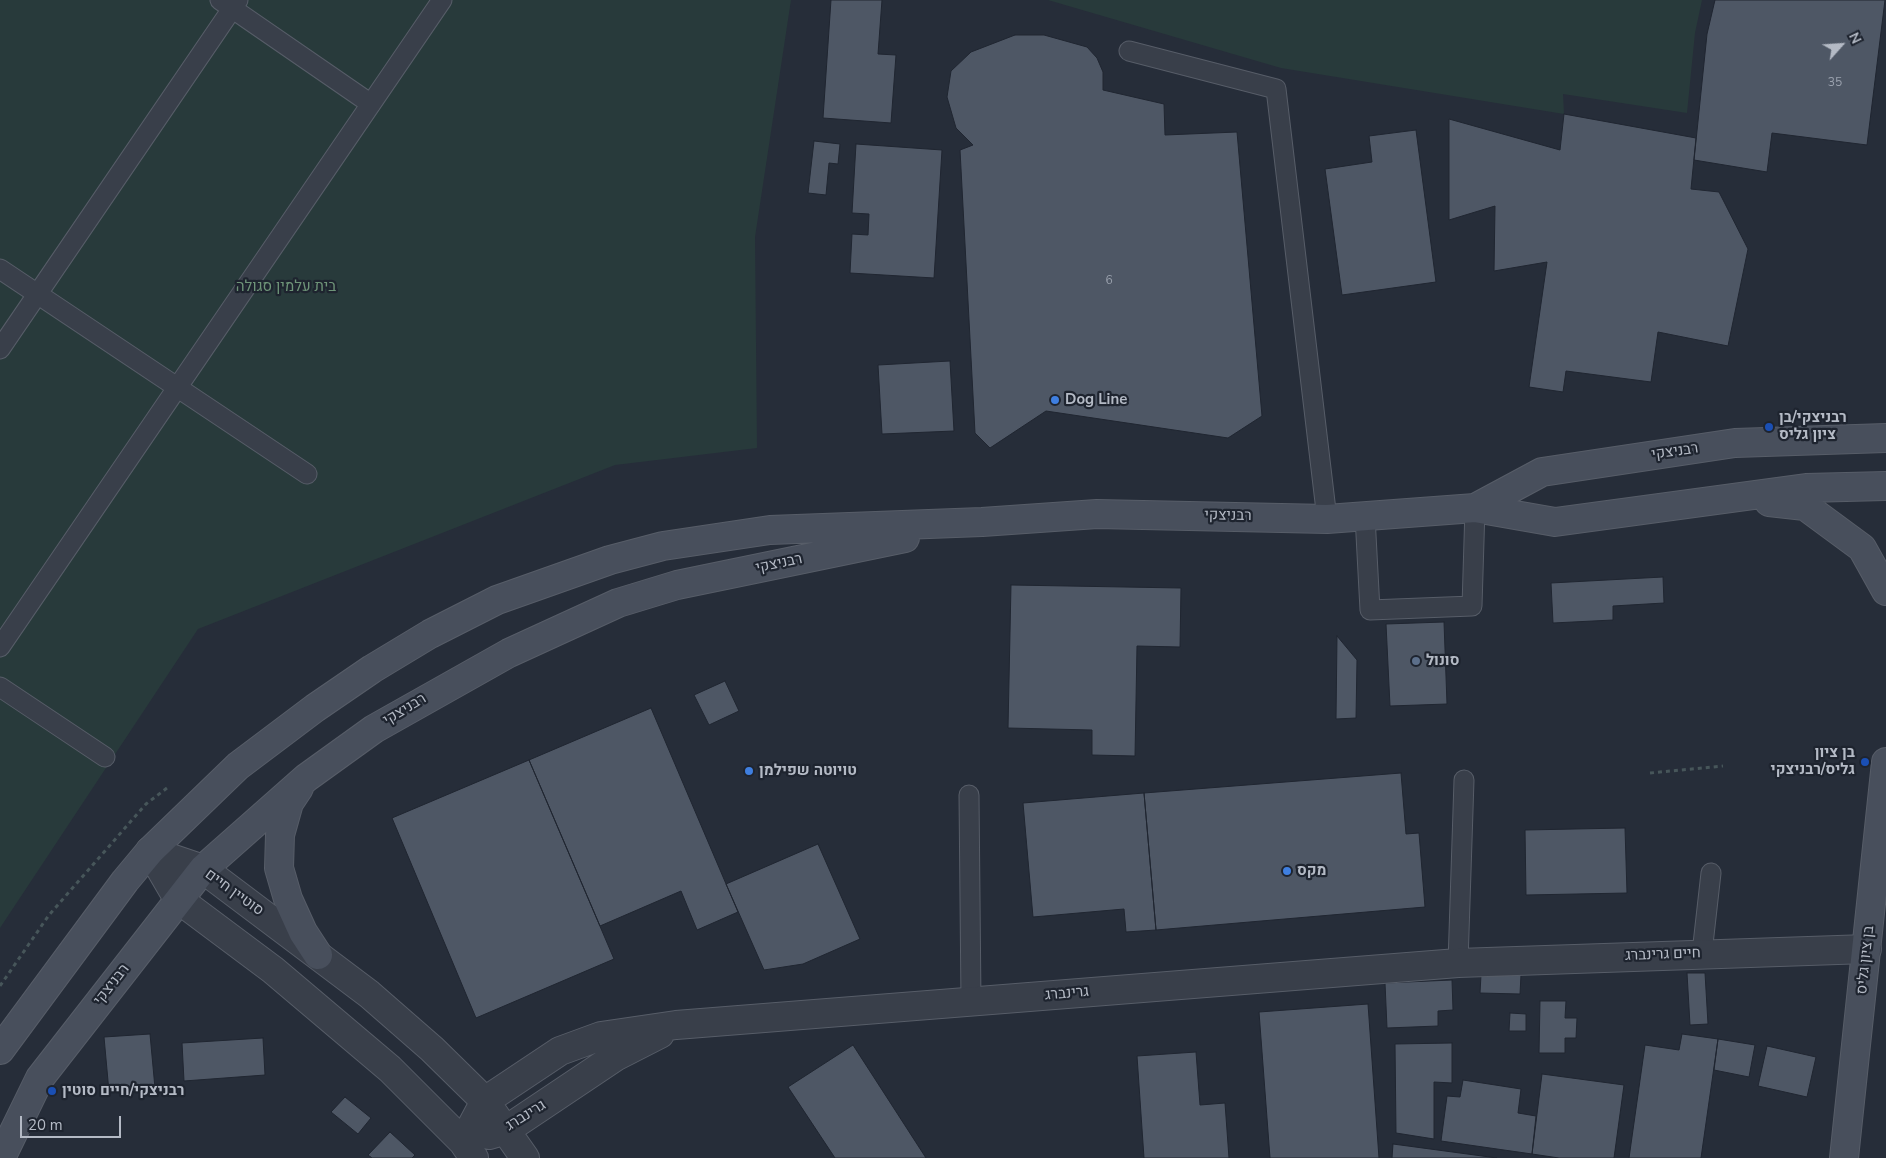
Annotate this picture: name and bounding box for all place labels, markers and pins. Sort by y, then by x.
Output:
place label: Dog Line [1065,391,1127,409]
marker: Dog Line [1049,394,1061,406]
place label: רבניצקי/בן ציון גליס [1779,409,1847,444]
marker: רבניצקי/בן ציון גליס [1763,421,1775,433]
place label: סונול [1426,652,1459,670]
marker: סונול [1410,655,1422,667]
place label: בן ציון גליס/רבניצקי [1771,744,1855,779]
marker: בן ציון גליס/רבניצקי [1859,756,1871,768]
place label: טויוטה שפילמן [759,762,857,780]
marker: טויוטה שפילמן [743,765,755,777]
place label: מקס [1297,862,1326,880]
marker: מקס [1281,865,1293,877]
place label: רבניצקי/חיים סוטין [62,1082,184,1100]
marker: רבניצקי/חיים סוטין [46,1085,58,1097]

